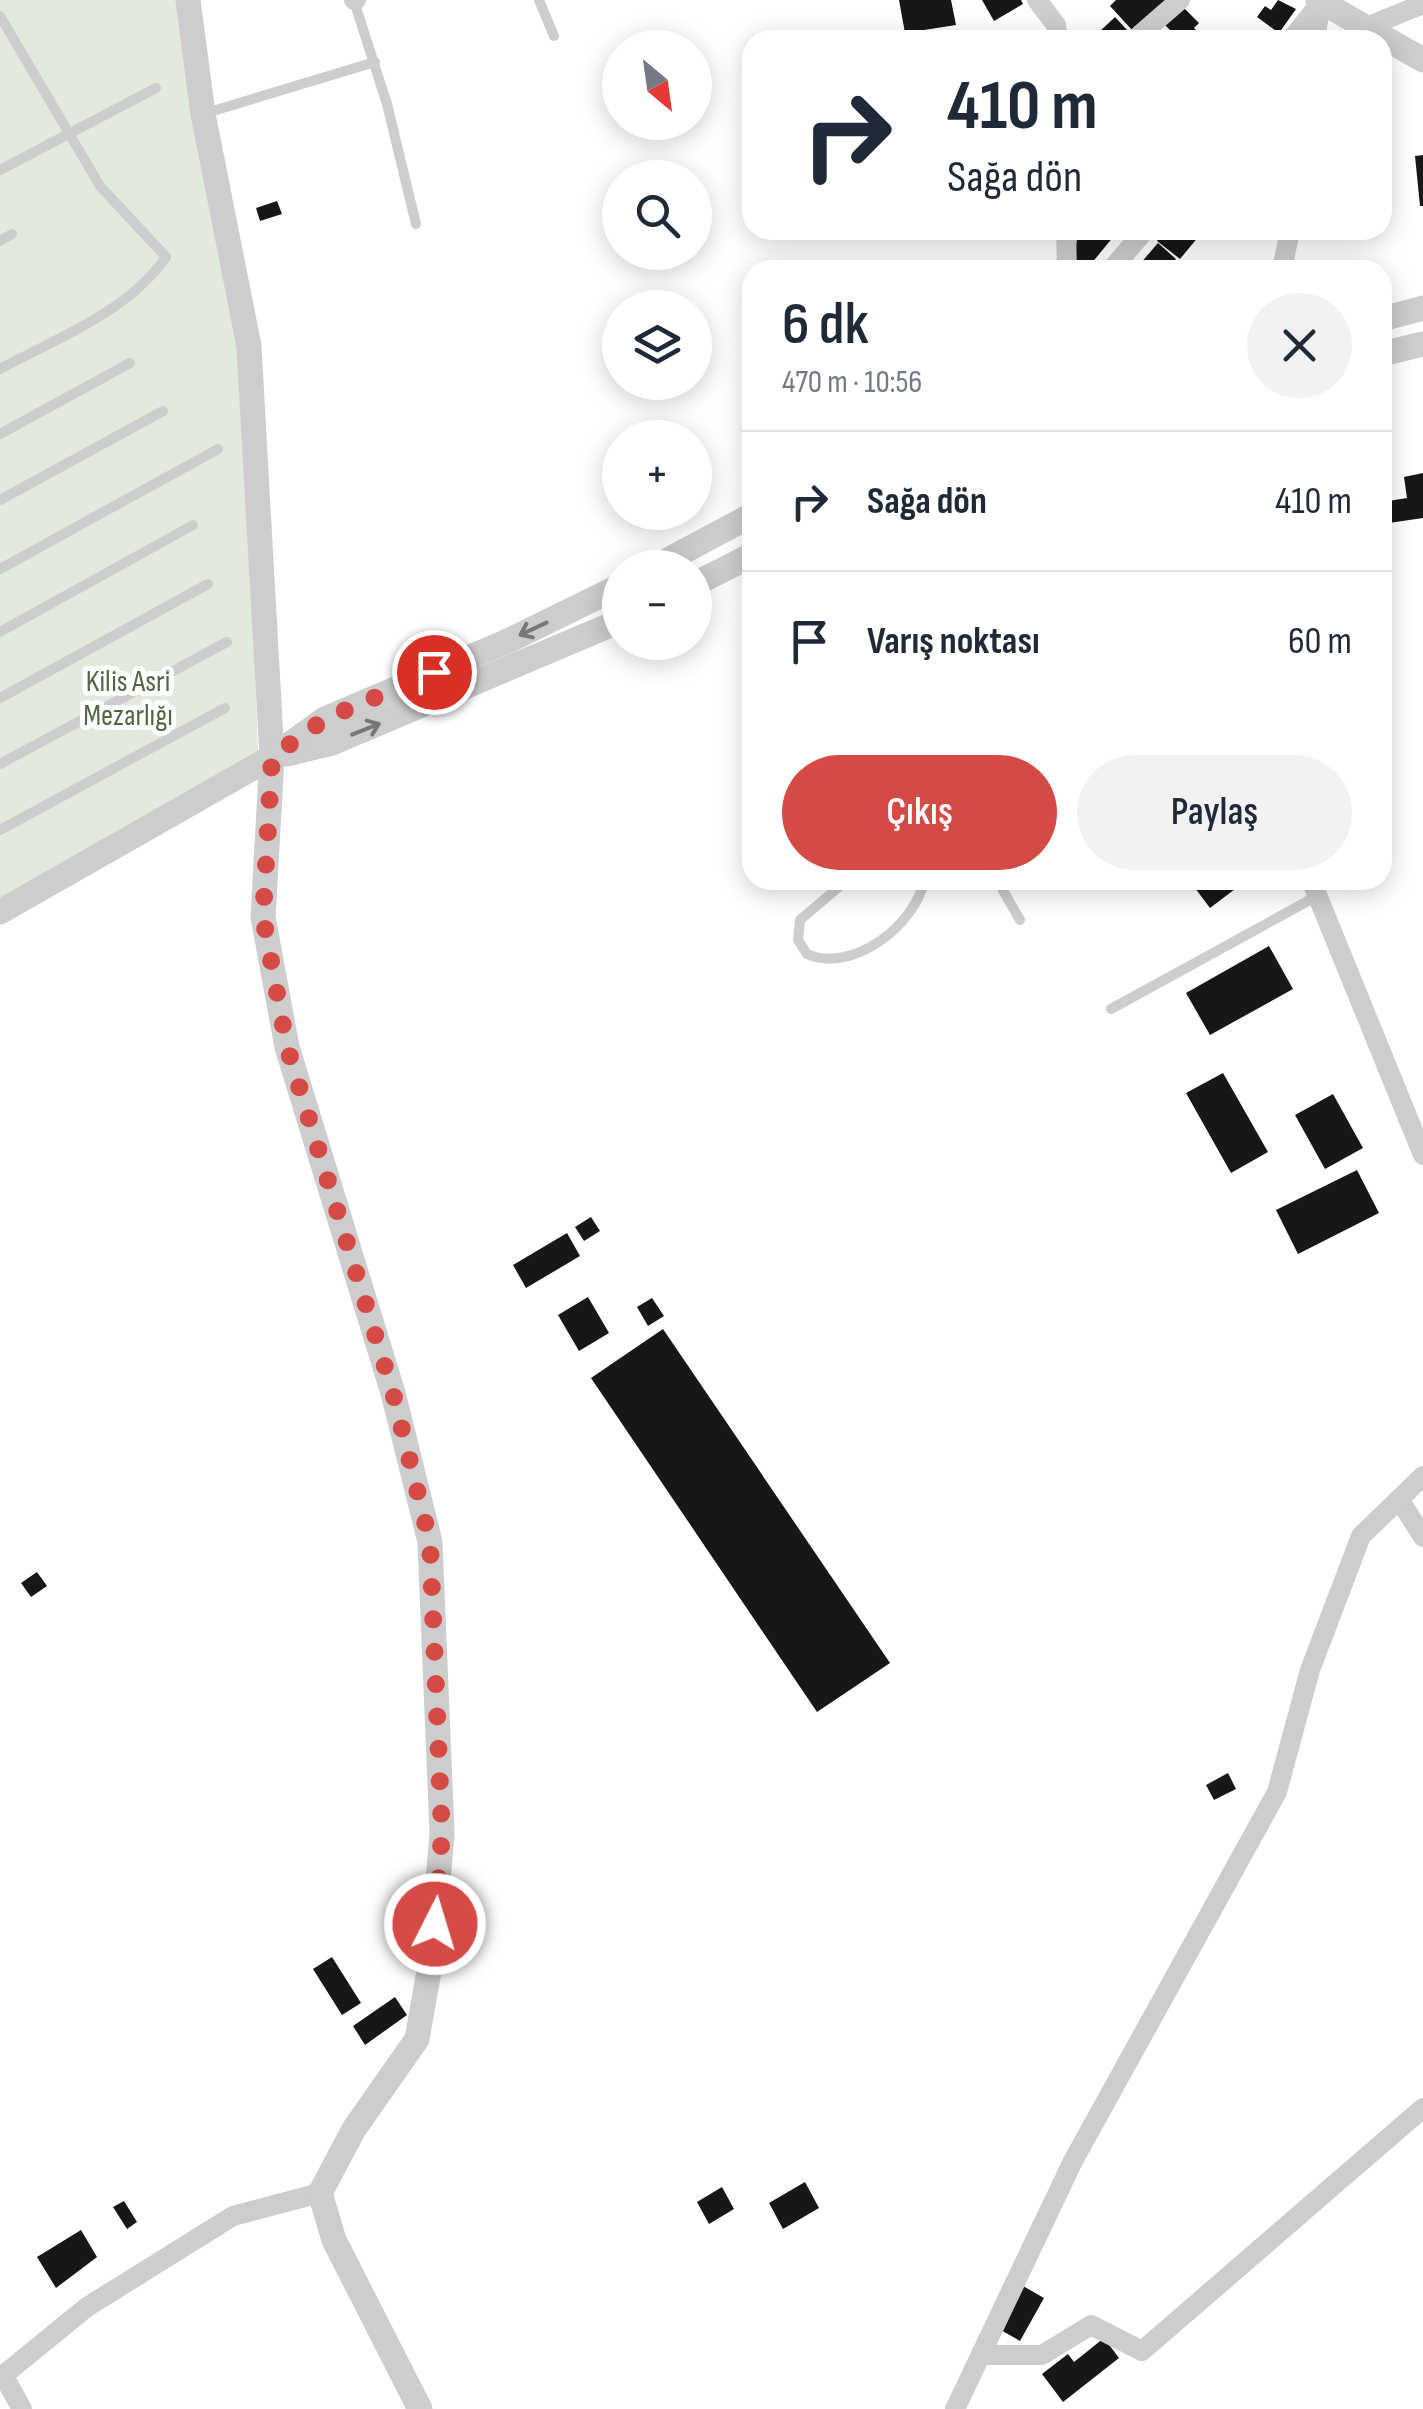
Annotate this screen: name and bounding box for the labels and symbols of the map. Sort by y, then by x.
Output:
north arrow [602,30,712,140]
one-way arrow [519,620,549,639]
pin [392,630,477,715]
park label: Kilis Asri Mezarlığı [83,664,173,734]
one-way arrow [350,719,380,737]
position arrow [383,1872,487,1976]

